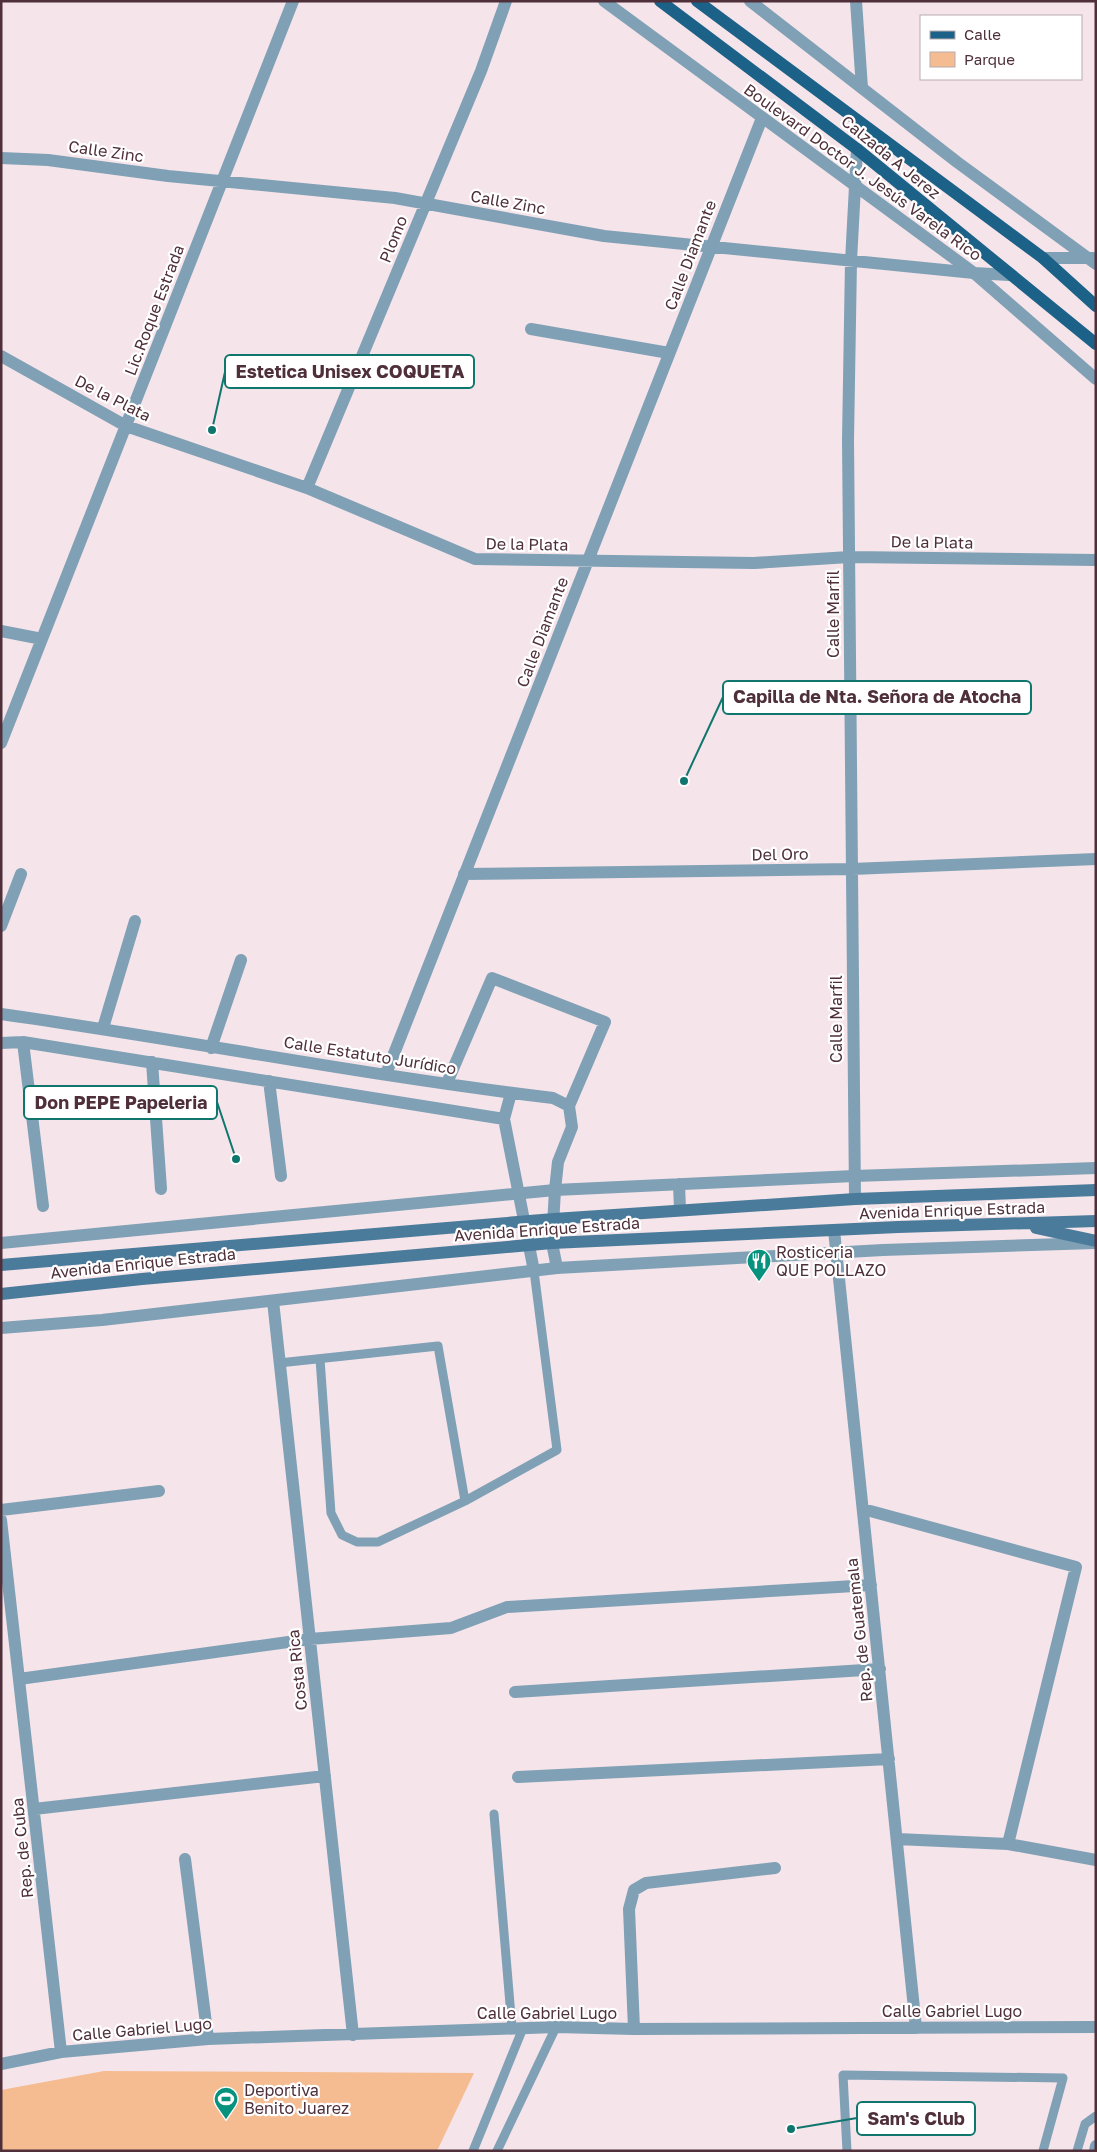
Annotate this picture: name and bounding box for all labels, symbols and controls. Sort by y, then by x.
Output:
legend [920,15,1082,80]
text: Calle [964,25,1001,43]
text: Parque [964,50,1015,68]
street label: Boulevard Doctor J. Jesús Varela Rico [740,79,986,265]
street label: Calzada A Jerez [837,111,945,203]
street label: Calle Zinc [67,136,145,166]
street label: Calle Zinc [469,186,547,218]
street label: Calle Diamante [660,197,720,313]
street label: Plomo [375,213,411,265]
street label: Lic.Roque Estrada [120,242,188,378]
callout: Estetica Unisex COQUETA [225,355,474,388]
text: Estetica Unisex COQUETA [235,360,465,382]
street label: De la Plata [72,370,154,426]
street label: De la Plata [891,531,973,553]
street label: De la Plata [486,533,568,555]
street label: Calle Marfil [823,570,843,658]
street label: Calle Diamante [512,574,572,690]
callout: Capilla de Nta. Señora de Atocha [723,681,1031,714]
text: Capilla de Nta. Señora de Atocha [733,685,1021,707]
street label: Del Oro [751,844,809,864]
street label: Calle Marfil [826,975,846,1063]
street label: Calle Estatuto Jurídico [282,1031,458,1079]
callout: Don PEPE Papeleria [24,1086,217,1119]
text: Don PEPE Papeleria [34,1091,208,1113]
street label: Avenida Enrique Estrada [859,1197,1045,1223]
street label: Avenida Enrique Estrada [453,1213,641,1245]
place label: Rosticeria QUE POLLAZO [776,1242,886,1280]
street label: Avenida Enrique Estrada [49,1243,237,1283]
restaurant icon: Rosticeria QUE POLLAZO [746,1248,772,1282]
street label: Rep. de Guatemala [842,1557,876,1703]
street label: Costa Rica [283,1629,311,1711]
street label: Rep. de Cuba [7,1797,37,1899]
street label: Calle Gabriel Lugo [882,2001,1022,2021]
street label: Calle Gabriel Lugo [477,2003,617,2023]
street label: Calle Gabriel Lugo [71,2013,213,2045]
place label: Deportiva Benito Juarez [244,2080,349,2118]
sports icon: Deportiva Benito Juarez [213,2086,239,2120]
callout: Sam's Club [857,2102,975,2135]
text: Sam's Club [867,2107,965,2129]

